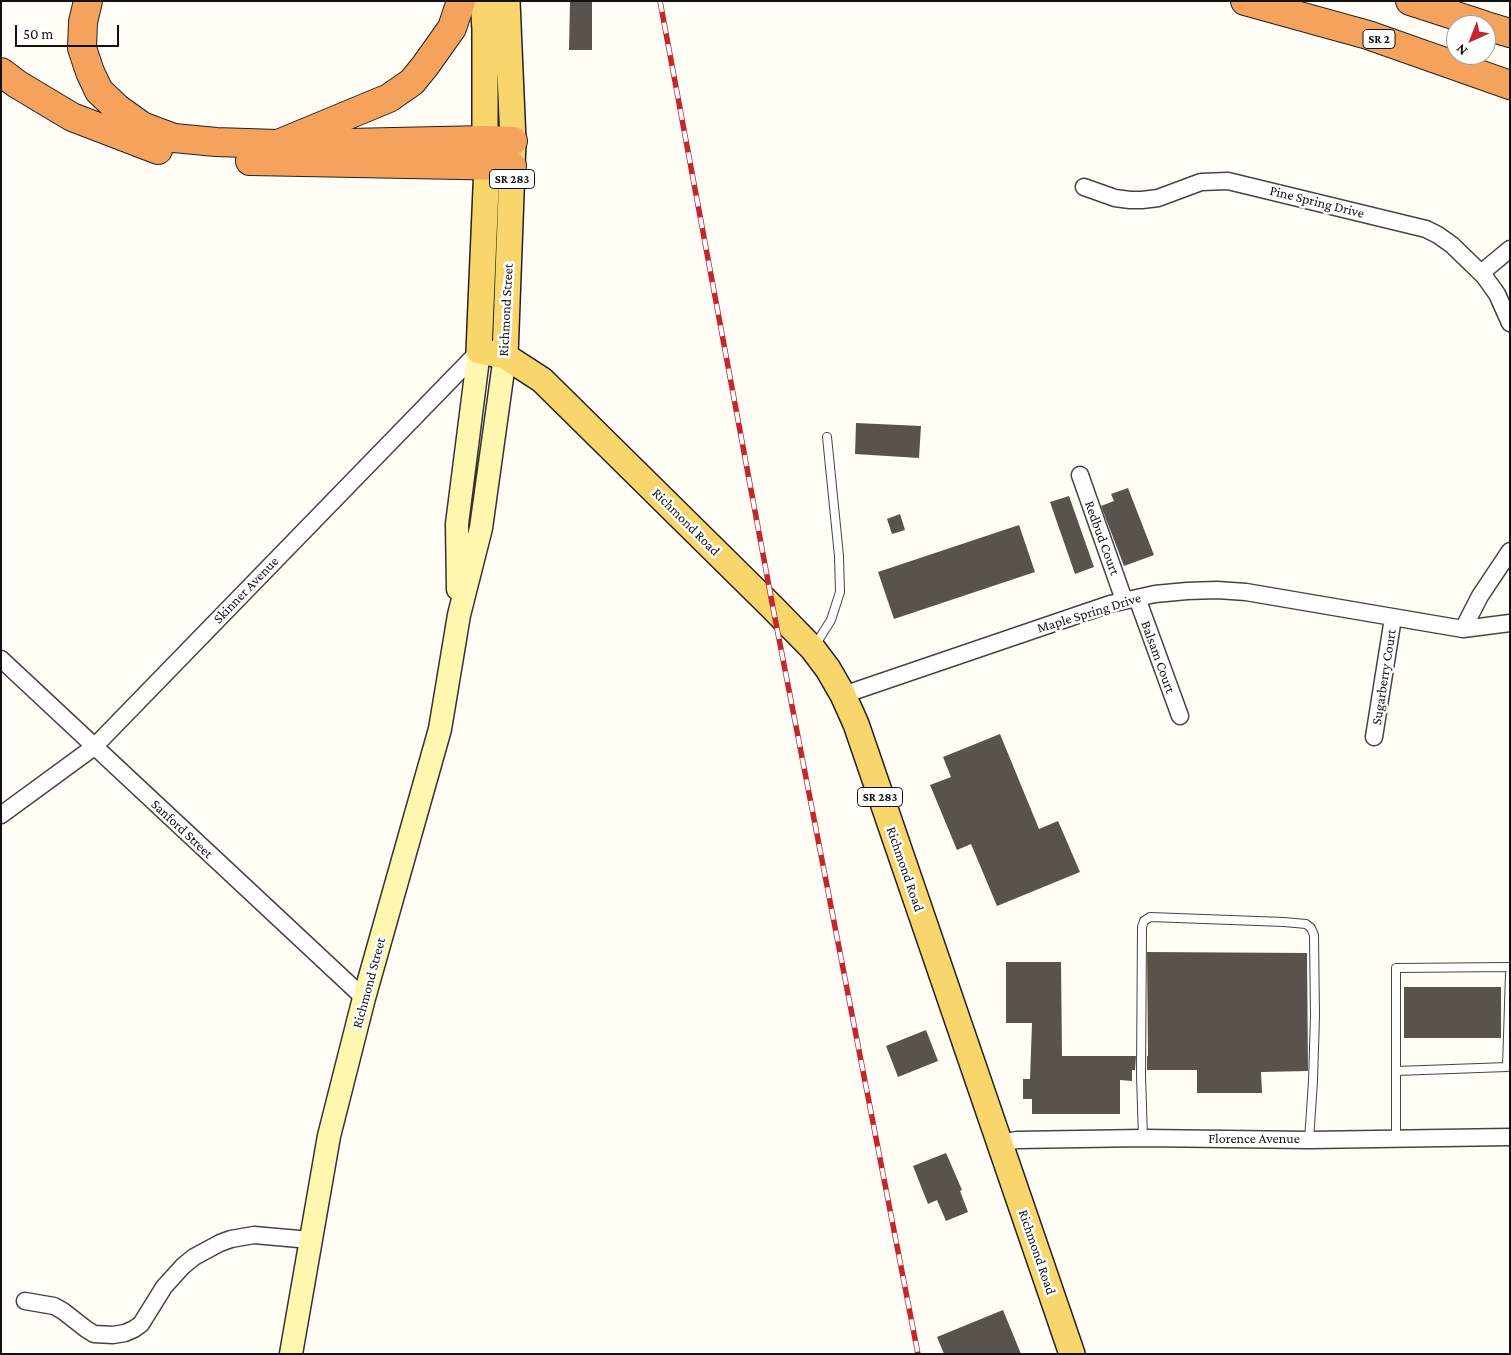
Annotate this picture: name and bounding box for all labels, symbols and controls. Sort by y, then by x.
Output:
scale bar [18,15,121,47]
north arrow [1446,15,1496,65]
text: 50 m [23,26,53,42]
road number: SR 2 [1363,30,1395,48]
text: N [1452,41,1470,59]
road number: SR 283 [490,170,534,188]
street label: Pine Spring Drive [1268,182,1366,222]
street label: Richmond Street [495,263,517,357]
street label: Richmond Road [649,485,723,559]
street label: Redbud Court [1081,499,1123,577]
street label: Skinner Avenue [210,553,282,627]
street label: Maple Spring Drive [1035,589,1143,637]
street label: Balsam Court [1137,618,1179,696]
street label: Sugarberry Court [1368,628,1400,726]
road number: SR 283 [858,788,902,806]
street label: Sanford Street [147,796,217,862]
street label: Richmond Road [883,824,927,914]
street label: Richmond Street [349,936,389,1030]
street label: Florence Avenue [1208,1131,1300,1147]
street label: Richmond Road [1015,1207,1059,1297]

